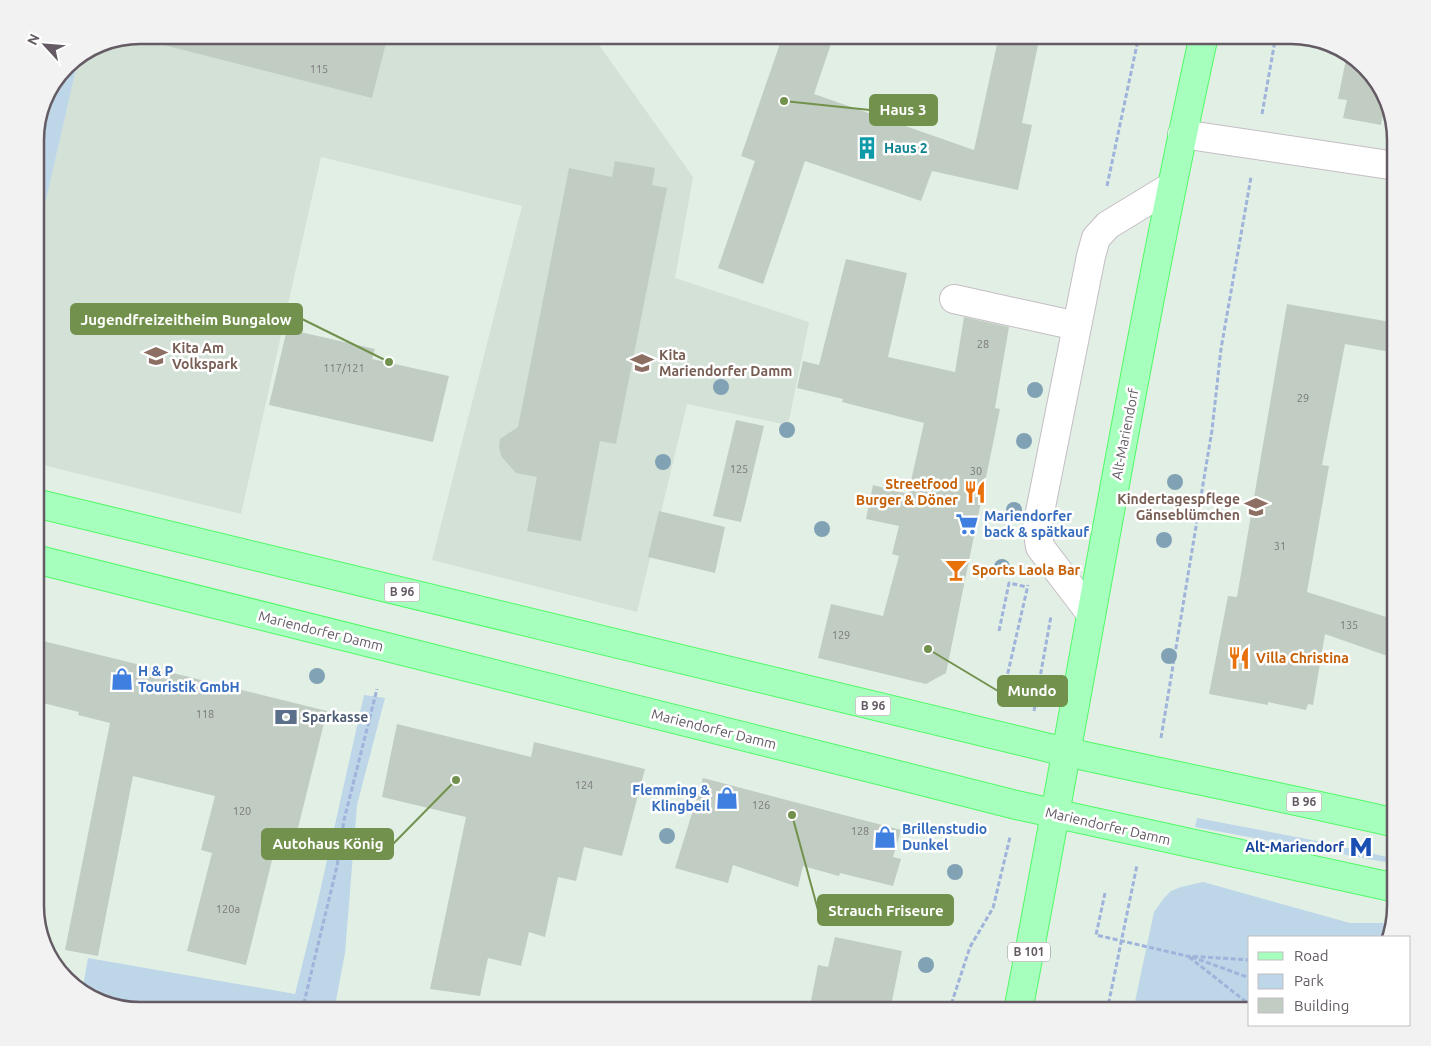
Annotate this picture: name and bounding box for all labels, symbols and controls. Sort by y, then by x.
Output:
north arrow [20,20,70,70]
text: N [24,31,43,48]
house number: 115 [310,63,328,75]
callout: Haus 3 [870,95,937,125]
text: Haus 3 [880,101,926,118]
building icon: Haus 2 [854,135,880,161]
place label: Haus 2 [884,140,928,156]
callout: Jugendfreizeitheim Bungalow [71,304,302,334]
text: Jugendfreizeitheim Bungalow [81,311,292,328]
house number: 28 [977,338,989,350]
place label: Kita Am Volkspark [172,340,238,372]
school or university icon: Kita Am Volkspark [143,343,169,369]
place label: Kita Mariendorfer Damm [659,347,792,379]
school or university icon: Kita Mariendorfer Damm [629,350,655,376]
house number: 117/121 [323,362,365,374]
street label: Alt-Mariendorf [1108,386,1142,481]
house number: 29 [1297,392,1309,404]
house number: 125 [730,463,748,475]
house number: 30 [970,465,982,477]
place label: Streetfood Burger & Döner [856,476,958,508]
restaurant icon: Streetfood Burger & Döner [962,479,988,505]
place label: Kindertagespflege Gänseblümchen [1117,491,1240,523]
school or university icon: Kindertagespflege Gänseblümchen [1243,494,1269,520]
place label: Mariendorfer back & spätkauf [984,508,1089,540]
supermarket icon: Mariendorfer back & spätkauf [954,511,980,537]
house number: 31 [1274,540,1286,552]
bar icon: Sports Laola Bar [943,557,969,583]
place label: Sports Laola Bar [972,562,1081,578]
road number: B 96 [384,582,420,602]
street label: Mariendorfer Damm [257,608,385,654]
house number: 135 [1340,619,1358,631]
house number: 129 [832,629,850,641]
restaurant icon: Villa Christina [1226,645,1252,671]
place label: Villa Christina [1256,650,1349,666]
place label: H & P Touristik GmbH [138,663,240,695]
shop icon: H & P Touristik GmbH [109,666,135,692]
callout: Mundo [998,676,1067,706]
text: Mundo [1008,682,1056,699]
road number: B 96 [856,696,890,716]
bank icon: Sparkasse [273,704,299,730]
street label: Mariendorfer Damm [650,706,778,752]
house number: 118 [196,708,214,720]
place label: Sparkasse [302,709,368,725]
house number: 124 [575,779,593,791]
place label: Flemming & Klingbeil [632,782,710,814]
shop icon: Flemming & Klingbeil [714,785,740,811]
road number: B 96 [1286,792,1322,812]
house number: 126 [752,799,770,811]
street label: Mariendorfer Damm [1044,804,1172,848]
house number: 120 [233,805,251,817]
place label: Brillenstudio Dunkel [902,821,987,853]
shop icon: Brillenstudio Dunkel [872,824,898,850]
house number: 128 [851,825,869,837]
callout: Autohaus König [262,829,393,859]
metro station icon: Alt-Mariendorf [1348,834,1374,860]
text: Autohaus König [272,835,384,852]
place label: Alt-Mariendorf [1245,839,1344,855]
callout: Strauch Friseure [818,895,953,925]
text: Strauch Friseure [828,902,944,919]
house number: 120a [216,903,240,915]
legend [1248,936,1411,1026]
road number: B 101 [1008,942,1050,962]
text: Road [1294,947,1329,964]
text: Park [1294,972,1324,989]
text: Building [1294,997,1349,1014]

